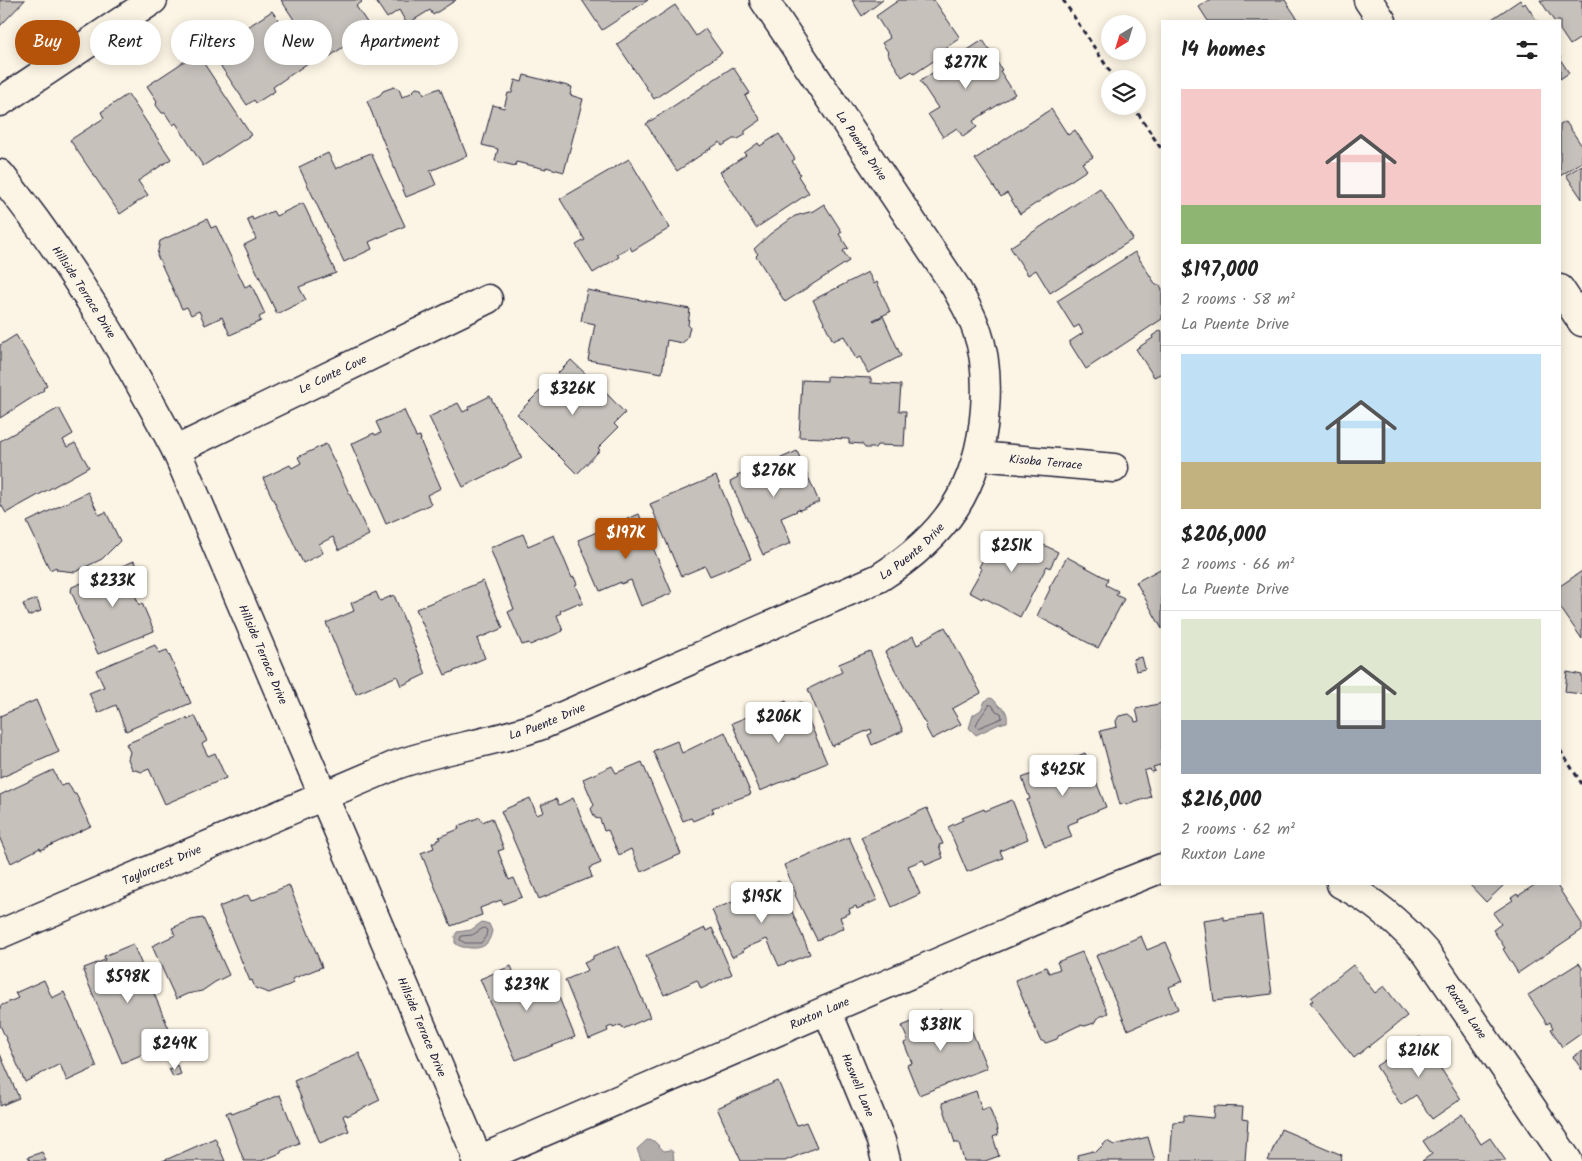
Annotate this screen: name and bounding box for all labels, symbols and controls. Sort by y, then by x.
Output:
north arrow [1101,15,1146,60]
map controls [1101,15,1146,115]
chip: Buy [15,20,80,65]
chip: Rent [90,20,161,65]
chip: Filters [171,20,254,65]
chip: New [264,20,332,65]
chip: Apartment [342,20,458,65]
text: 14 homes [1181,34,1266,67]
icon: filters [1513,36,1541,64]
pin: $277K [931,48,1001,90]
text: $277K [944,51,988,76]
button: layers [1101,70,1146,115]
street label: La Puente Drive [830,107,892,185]
icon: home [1316,121,1406,211]
street label: Hillside Terrace Drive [47,242,121,343]
text: $197,000 [1181,254,1258,287]
text: 2 rooms · 58 m² [1181,287,1295,312]
text: La Puente Drive [1181,312,1289,337]
street label: Le Conte Cove [295,349,371,399]
pin: $326K [538,374,608,416]
text: $326K [550,377,596,402]
icon: home [1316,387,1406,477]
street label: Kisoba Terrace [1008,449,1084,475]
pin: $276K [739,456,809,498]
text: $276K [752,459,796,484]
pin: $197K [591,518,661,560]
street label: La Puente Drive [875,518,950,585]
text: $206,000 [1181,519,1266,552]
text: $197K [606,521,646,546]
pin: $251K [977,530,1047,573]
text: $251K [991,534,1033,559]
text: 2 rooms · 66 m² [1181,552,1295,577]
pin: $233K [78,566,148,608]
text: $233K [90,569,136,594]
text: La Puente Drive [1181,577,1289,602]
street label: Hillside Terrace Drive [233,601,293,708]
icon: home [1316,652,1406,742]
street label: La Puente Drive [507,697,589,745]
pin: $206K [744,702,814,744]
text: $206K [756,705,802,730]
pin: $425K [1028,754,1098,797]
text: $425K [1040,758,1086,783]
text: $216,000 [1181,784,1261,817]
text: 2 rooms · 62 m² [1181,817,1295,842]
street label: Taylorcrest Drive [119,839,205,890]
text: Ruxton Lane [1181,842,1265,867]
pin: $195K [727,882,797,924]
text: $195K [742,885,782,910]
pin: $598K [93,962,163,1004]
text: $598K [106,965,150,990]
pin: $239K [492,970,562,1012]
text: $239K [504,973,550,998]
street label: Hillside Terrace Drive [392,974,452,1080]
street label: Ruxton Lane [1440,980,1492,1043]
street label: Ruxton Lane [787,992,853,1034]
pin: $381K [906,1010,976,1052]
text: $381K [920,1013,962,1038]
pin: $249K [140,1028,210,1071]
text: $249K [152,1032,198,1057]
pin: $216K [1384,1036,1454,1078]
text: $216K [1398,1039,1440,1064]
street label: Haswell Lane [836,1050,880,1120]

